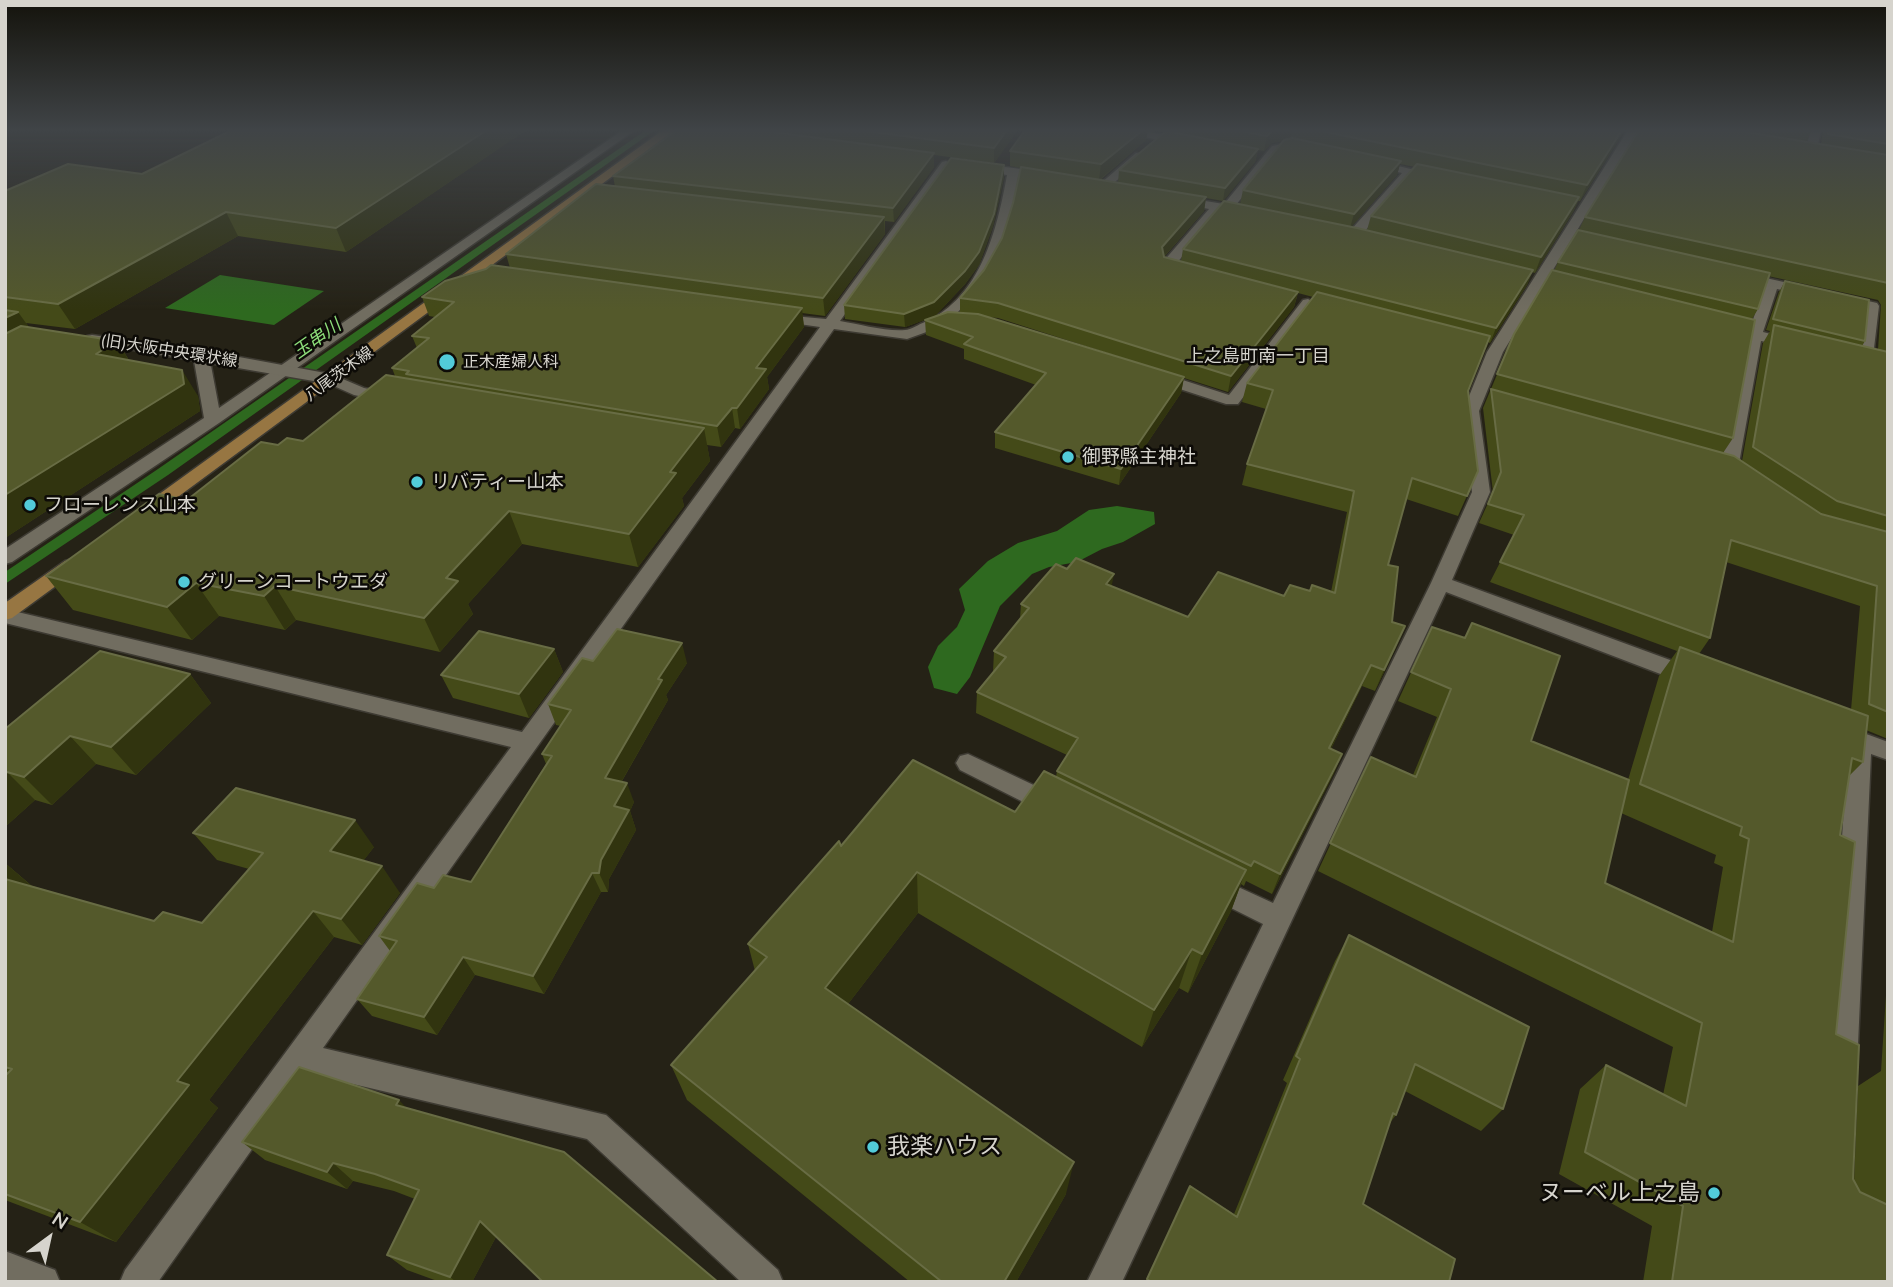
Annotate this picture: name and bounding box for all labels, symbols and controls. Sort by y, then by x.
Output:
water label: 玉串川 [289,315,345,363]
street label: (旧)大阪中央環状線 [99,331,239,371]
street label: 八尾茨木線 [301,343,377,405]
district label: 上之島町南一丁目 [1186,346,1330,368]
marker: 正木産婦人科 [437,352,457,372]
place label: 正木産婦人科 [463,352,559,372]
place label: 御野縣主神社 [1082,446,1196,468]
marker: 御野縣主神社 [1060,449,1076,465]
place label: リバティー山本 [431,471,564,493]
marker: リバティー山本 [409,474,425,490]
place label: フローレンス山本 [44,494,196,516]
marker: フローレンス山本 [22,497,38,513]
place label: グリーンコートウエダ [198,571,388,593]
marker: グリーンコートウエダ [176,574,192,590]
place label: 我楽ハウス [887,1133,1002,1161]
marker: 我楽ハウス [865,1139,881,1155]
place label: ヌーベル上之島 [1539,1179,1700,1207]
marker: ヌーベル上之島 [1706,1185,1722,1201]
north arrow [14,1203,84,1273]
text: N [48,1206,73,1234]

